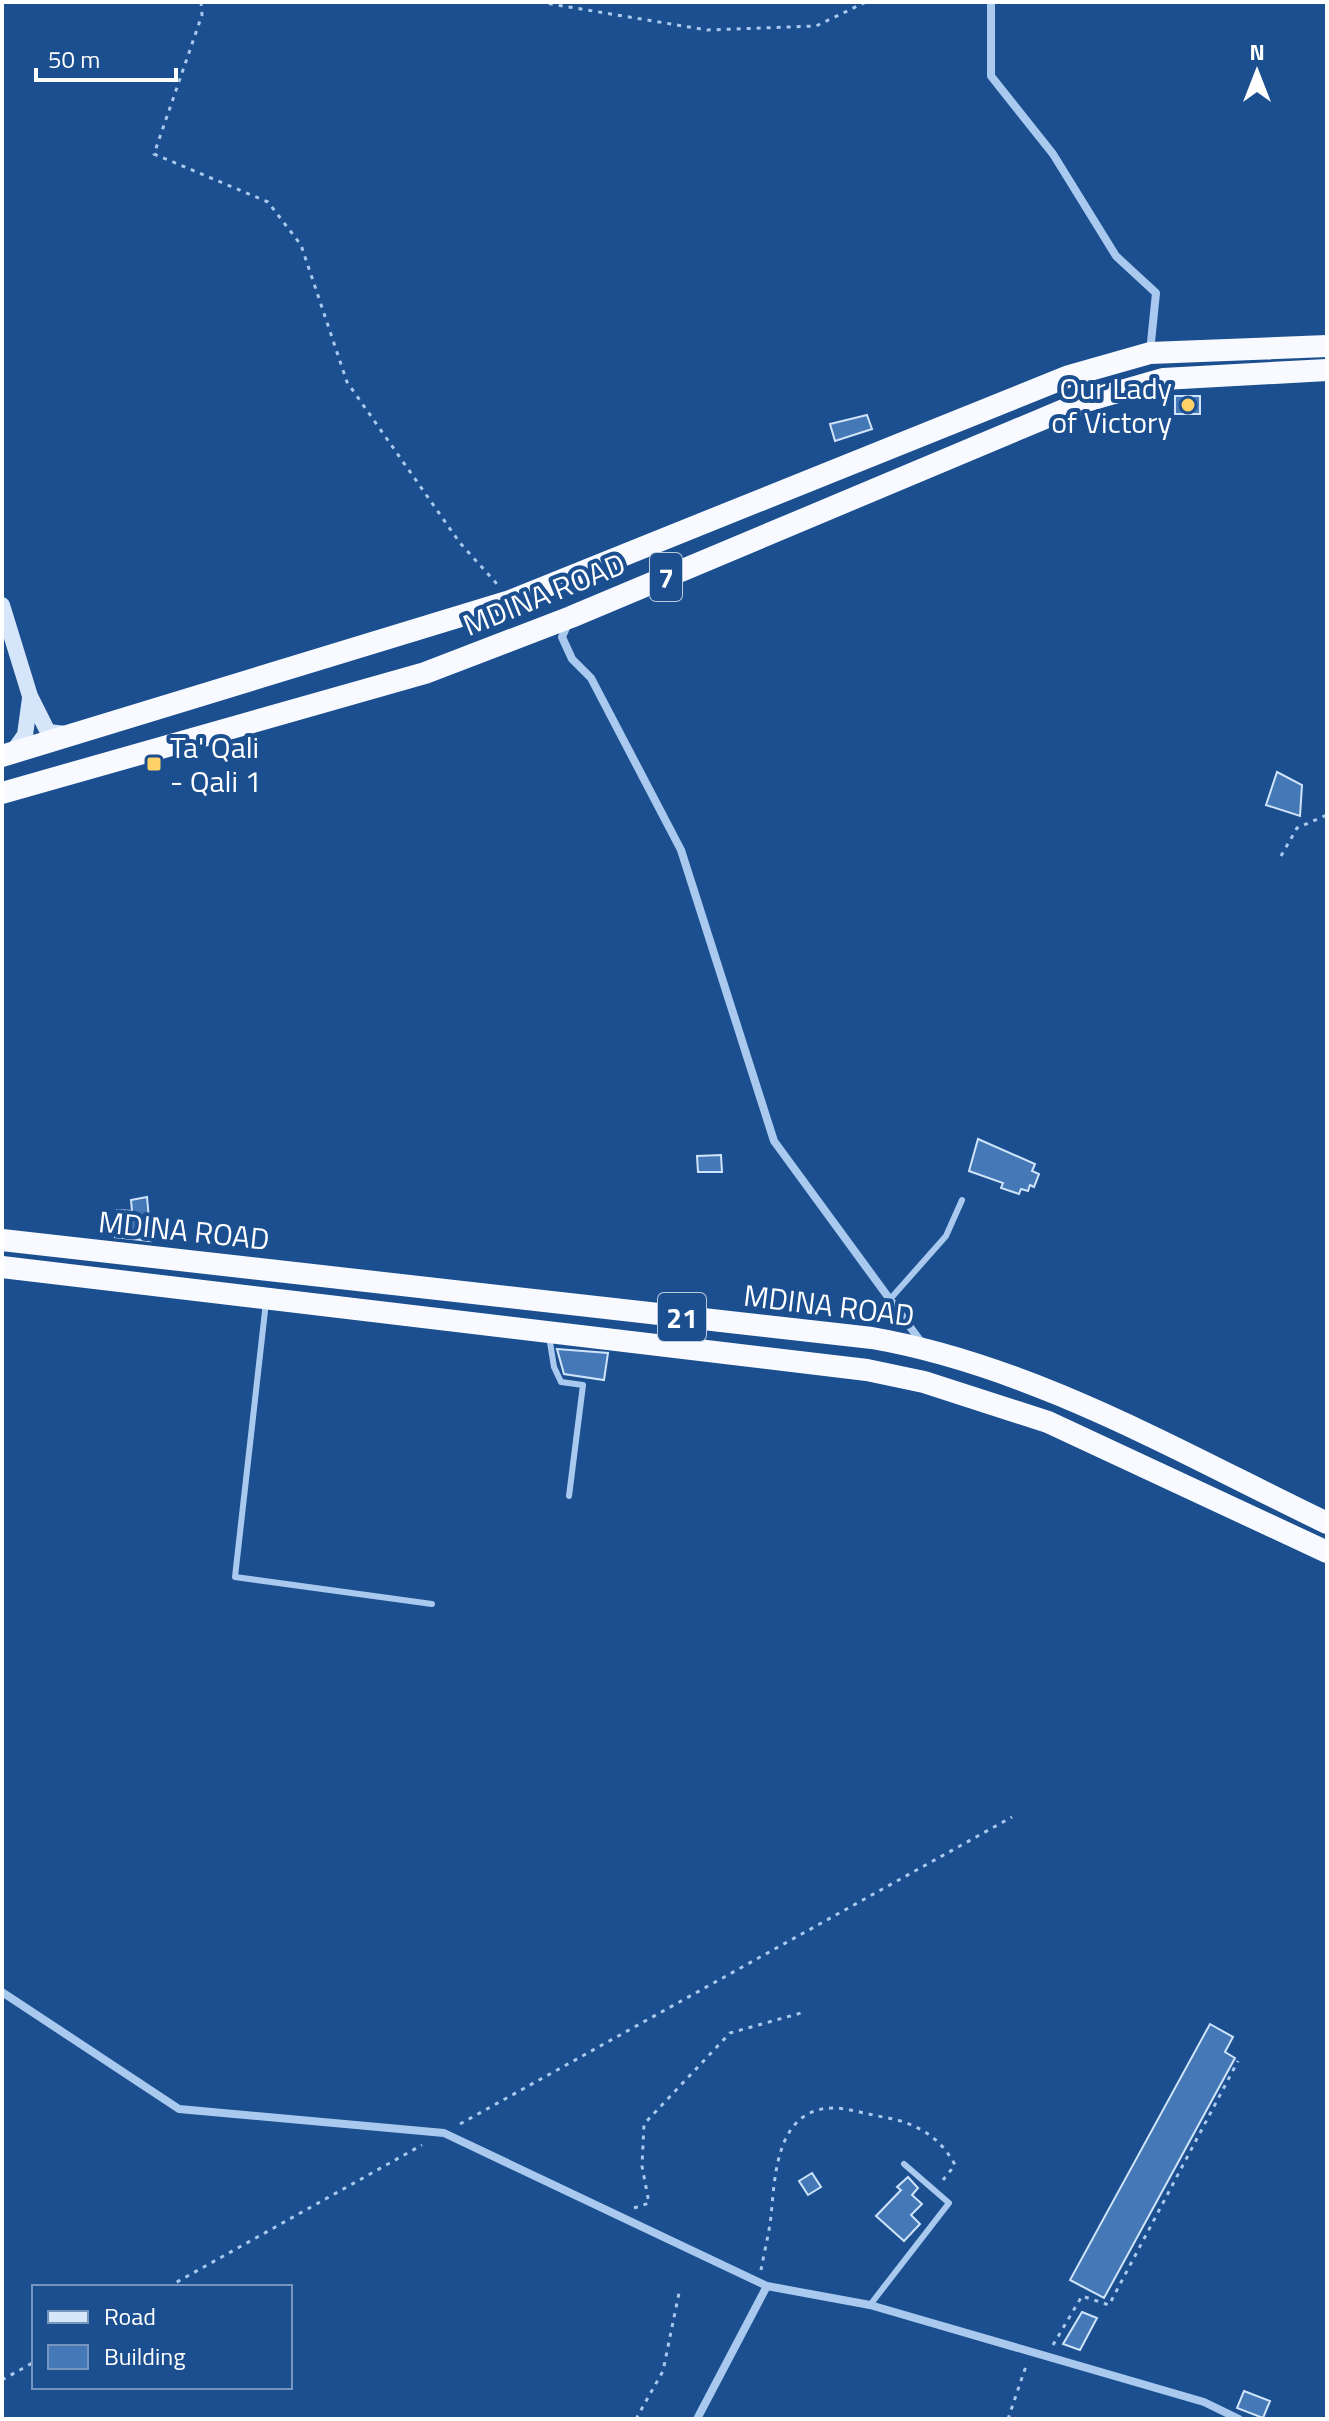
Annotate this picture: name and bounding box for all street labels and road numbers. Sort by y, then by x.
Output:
street label: MDINA ROAD [456,540,632,648]
road number: 7 [650,553,682,601]
street label: MDINA ROAD [96,1198,272,1262]
street label: MDINA ROAD [741,1272,917,1338]
road number: 21 [658,1293,706,1341]

